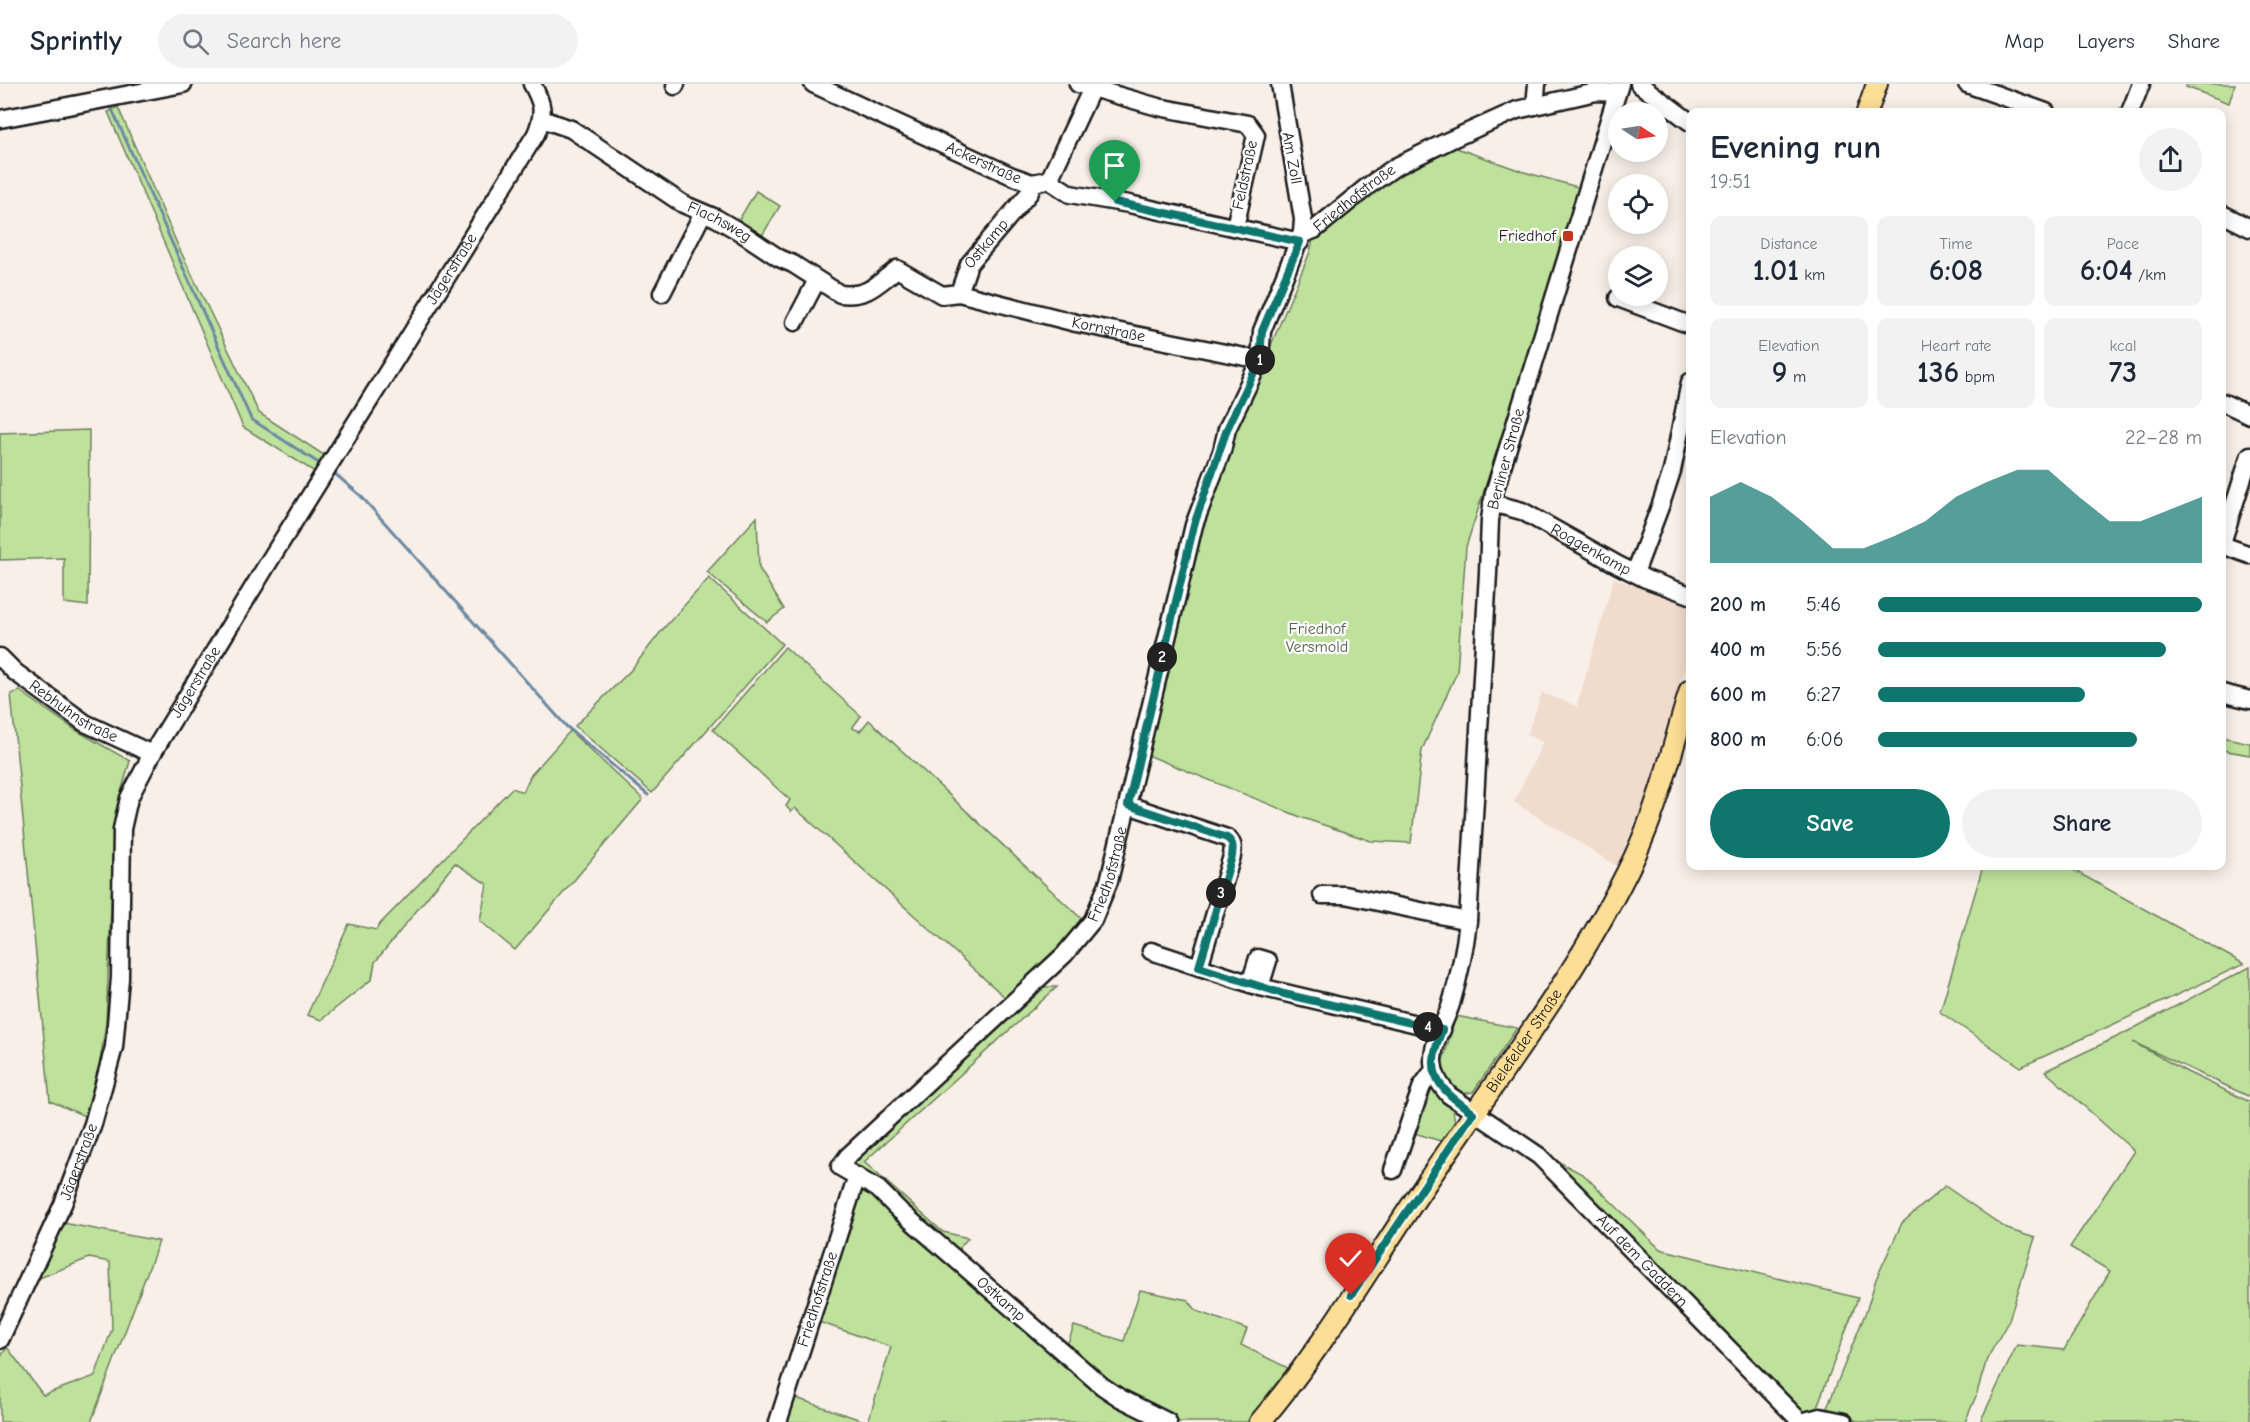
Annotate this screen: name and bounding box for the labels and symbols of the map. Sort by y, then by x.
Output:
north arrow [1608,102,1668,162]
street label: Am Zoll [1279,131,1305,185]
street label: Ackerstraße [943,138,1024,188]
street label: Feldstraße [1229,139,1261,211]
pin [1089,140,1140,202]
street label: Friedhofstraße [1310,161,1399,236]
street label: Flachsweg [685,198,755,246]
street label: Ostkamp [960,215,1012,272]
place label: Friedhof [1499,227,1558,245]
marker: Friedhof [1561,229,1575,243]
street label: Jägerstraße [423,230,481,308]
street label: Kornstraße [1070,313,1147,346]
pin: 1 [1245,345,1275,375]
street label: Berliner Straße [1484,406,1528,512]
street label: Roggenkamp [1548,520,1634,579]
park label: Friedhof Versmold [1286,620,1348,656]
pin: 2 [1147,642,1177,672]
street label: Jägerstraße [167,643,224,721]
street label: Rebhuhnstraße [26,676,121,746]
street label: Friedhofstraße [1084,825,1131,925]
pin: 3 [1206,878,1236,908]
street label: Bielefelder Straße [1483,986,1566,1096]
pin: 4 [1413,1012,1443,1042]
street label: Jägerstraße [56,1121,101,1203]
street label: Auf dem Gaddern [1593,1211,1691,1311]
pin [1325,1233,1376,1295]
street label: Friedhofstraße [794,1249,841,1349]
street label: Ostkamp [973,1273,1029,1325]

